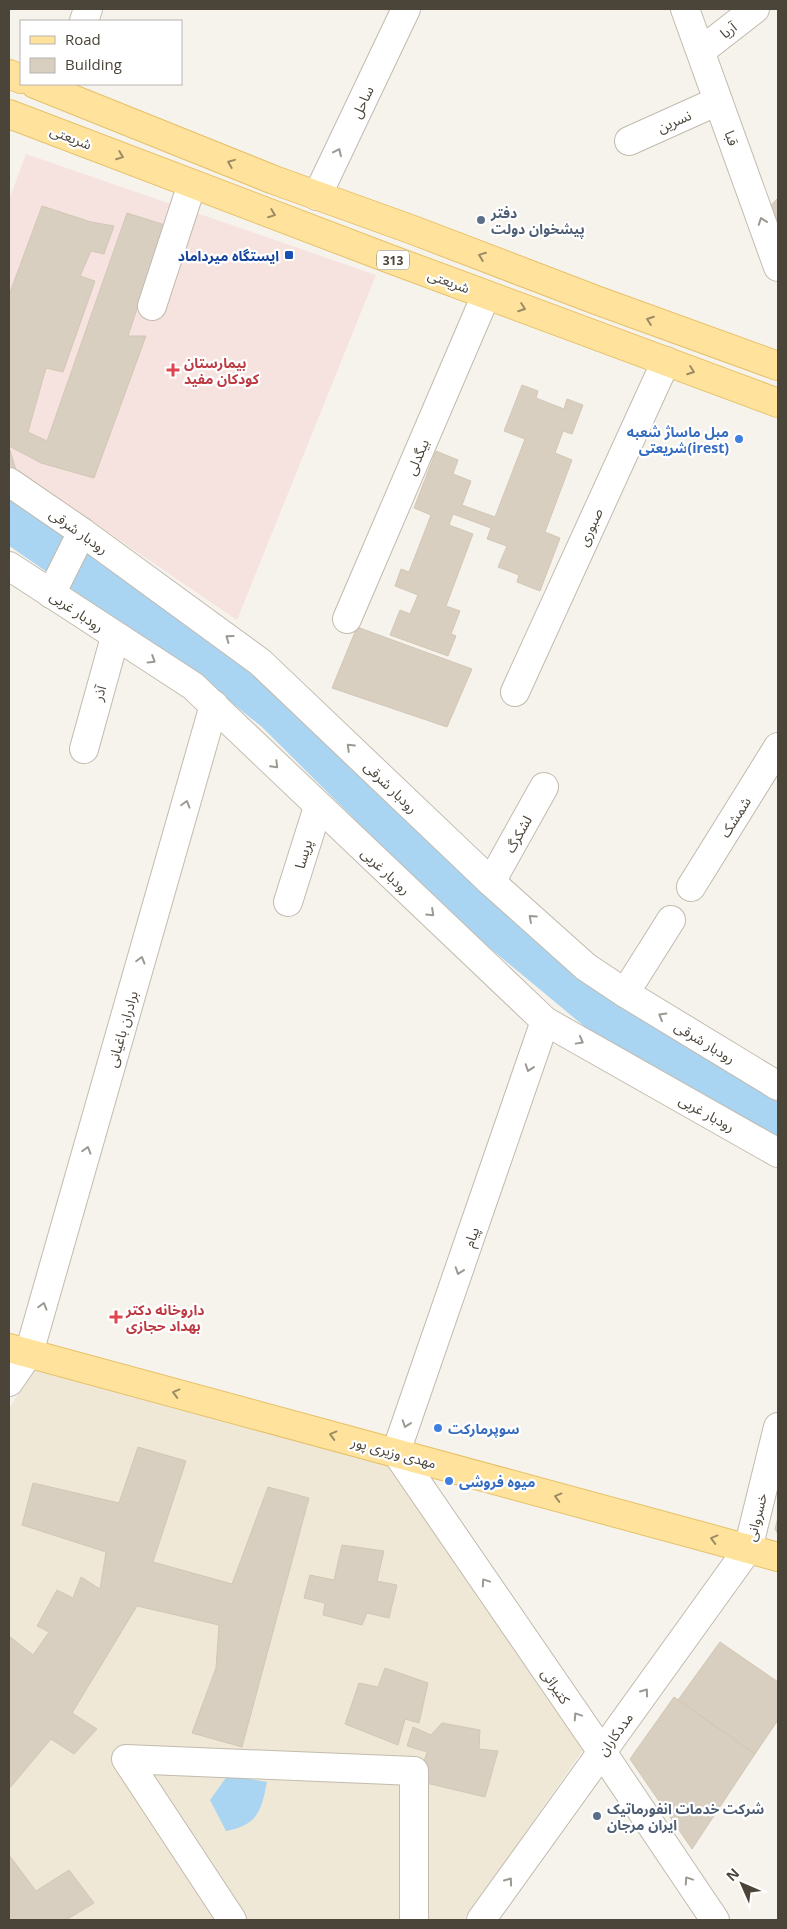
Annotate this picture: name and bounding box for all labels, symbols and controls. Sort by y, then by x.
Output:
street label: آریا [716,17,741,42]
legend [20,20,182,85]
text: Road [65,29,101,49]
text: Building [65,54,122,74]
street label: ساحل [346,83,378,121]
street label: نسرین [654,105,694,137]
street label: شریعتی [47,120,95,154]
street label: قبا [720,128,744,148]
one-way arrow [332,148,343,157]
one-way arrow [115,150,124,160]
one-way arrow [227,158,236,169]
place label: دفتر پیشخوان دولت [490,203,585,238]
one-way arrow [267,208,275,218]
marker: دفتر پیشخوان دولت [475,214,487,226]
one-way arrow [758,218,768,226]
place label: ایستگاه میرداماد [178,246,279,265]
marker: ایستگاه میرداماد [283,249,295,261]
road number: 313 [377,250,409,270]
one-way arrow [478,252,487,262]
street label: شریعتی [425,265,473,297]
one-way arrow [517,302,526,312]
one-way arrow [646,316,655,326]
place label: بیمارستان کودکان مفید [184,353,260,388]
marker: بیمارستان کودکان مفید [166,363,180,377]
one-way arrow [686,365,695,375]
place label: مبل ماساژ شعبه شریعتی(irest) [627,422,729,457]
marker: مبل ماساژ شعبه شریعتی(irest) [733,433,745,445]
street label: بیگدلی [401,436,433,478]
street label: رودبار شرقی [46,504,112,558]
street label: صبوری [573,505,607,549]
street label: رودبار غربی [46,586,108,636]
one-way arrow [225,635,235,644]
one-way arrow [146,654,155,663]
street label: آذر [88,682,110,704]
one-way arrow [346,744,355,753]
street label: رودبار شرقی [360,757,422,817]
one-way arrow [269,759,278,768]
street label: شمشک [715,793,755,841]
one-way arrow [180,800,191,808]
street label: لشکرگ [500,812,536,856]
street label: پریسا [290,837,317,871]
street label: رودبار غربی [357,843,415,899]
one-way arrow [425,907,434,916]
one-way arrow [528,915,537,924]
one-way arrow [136,957,146,965]
street label: برادران باغیانی [102,988,142,1069]
one-way arrow [658,1012,667,1022]
street label: رودبار شرقی [671,1017,739,1067]
one-way arrow [575,1035,584,1045]
one-way arrow [525,1063,535,1071]
street label: رودبار غربی [676,1090,738,1136]
one-way arrow [82,1147,92,1155]
street label: پیام [459,1224,485,1250]
one-way arrow [455,1266,465,1274]
place label: داروخانه دکتر بهداد حجازی [125,1300,205,1335]
one-way arrow [37,1303,47,1311]
marker: داروخانه دکتر بهداد حجازی [110,1311,122,1323]
one-way arrow [172,1388,181,1399]
place label: سوپرمارکت [448,1419,520,1438]
one-way arrow [402,1420,412,1428]
marker: سوپرمارکت [432,1422,444,1434]
one-way arrow [330,1431,338,1441]
street label: مهدی وزیری پور [348,1431,439,1474]
place label: میوه فروشى [459,1472,535,1491]
marker: میوه فروشى [443,1475,455,1487]
street label: خسروانی [741,1491,771,1543]
one-way arrow [554,1492,562,1502]
one-way arrow [711,1535,719,1545]
one-way arrow [482,1578,491,1588]
street label: کتیرائی [537,1665,575,1708]
one-way arrow [639,1688,648,1698]
street label: مددکاران [593,1709,637,1759]
one-way arrow [574,1712,583,1722]
place label: شرکت خدمات انفورماتیک ایران مرجان [607,1799,764,1834]
marker: شرکت خدمات انفورماتیک ایران مرجان [591,1810,603,1822]
north arrow [717,1859,767,1909]
text: N [722,1864,743,1885]
one-way arrow [684,1876,694,1885]
one-way arrow [503,1877,512,1887]

